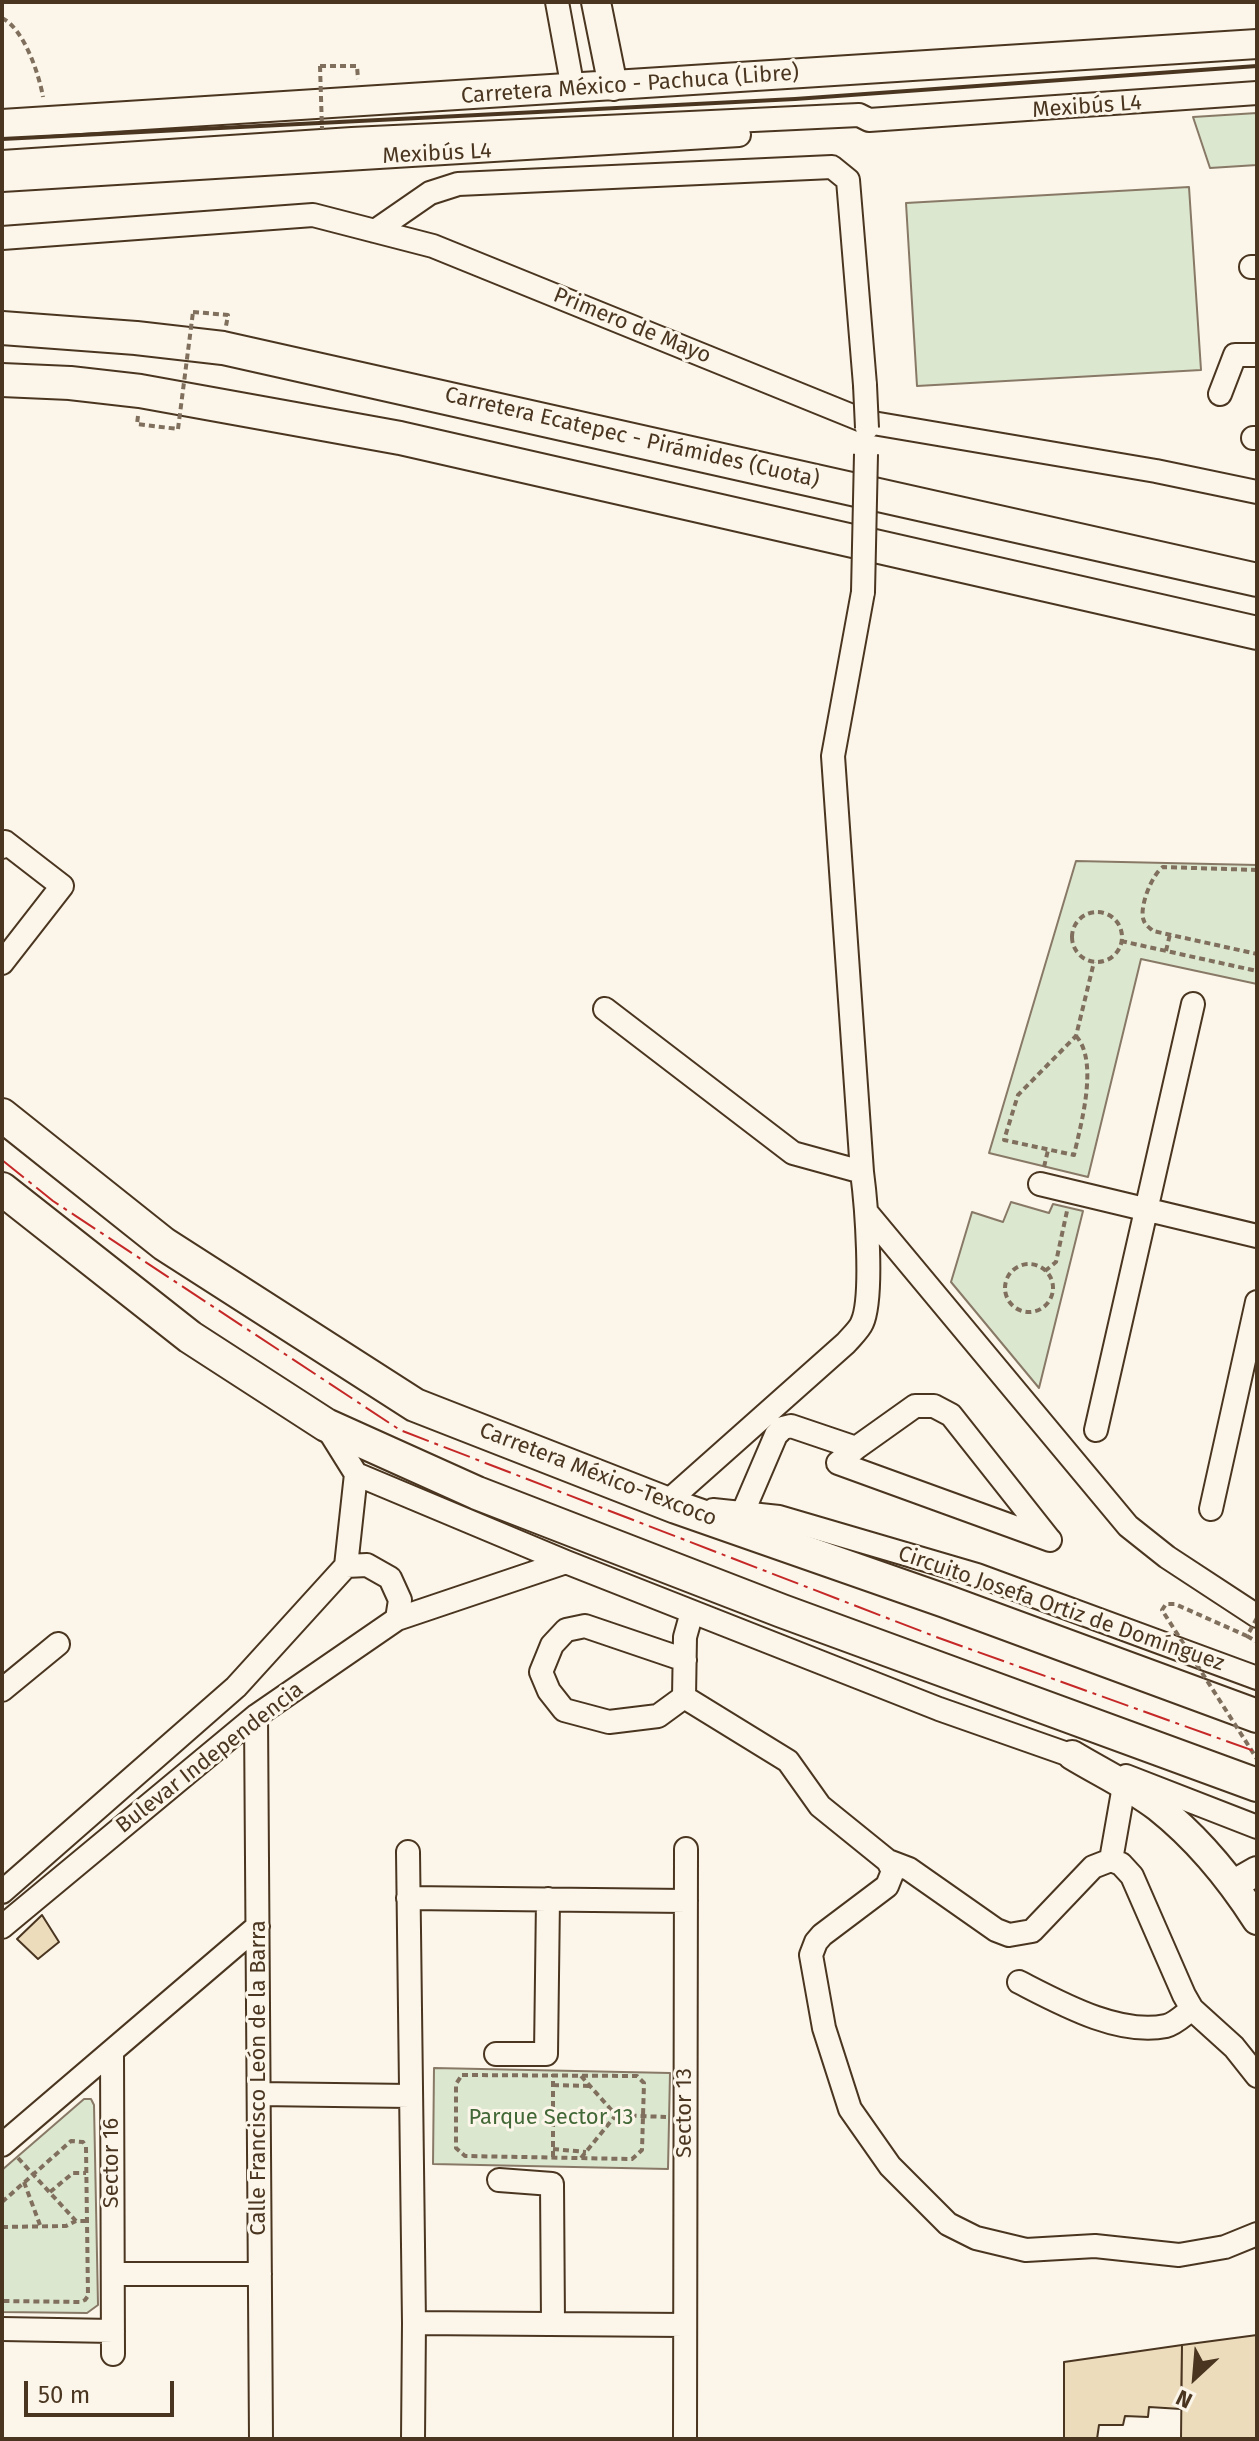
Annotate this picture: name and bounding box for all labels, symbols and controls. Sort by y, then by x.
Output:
street label: Carretera México - Pachuca (Libre) [460,60,800,110]
street label: Mexibús L4 [1031,90,1143,124]
street label: Mexibús L4 [382,138,492,170]
street label: Primero de Mayo [549,282,715,370]
street label: Carretera Ecatepec - Pirámides (Cuota) [442,382,822,494]
street label: Carretera México-Texcoco [476,1417,720,1533]
street label: Circuito Josefa Ortiz de Domínguez [894,1541,1228,1677]
street label: Bulevar Independencia [111,1677,309,1839]
street label: Calle Francisco León de la Barra [246,1920,272,2236]
street label: Sector 13 [672,2068,698,2158]
park label: Parque Sector 13 [469,2105,633,2131]
street label: Sector 16 [99,2118,125,2208]
north arrow [1155,2337,1235,2417]
scale bar [28,2365,178,2415]
text: 50 m [38,2381,90,2409]
text: N [1172,2384,1197,2414]

